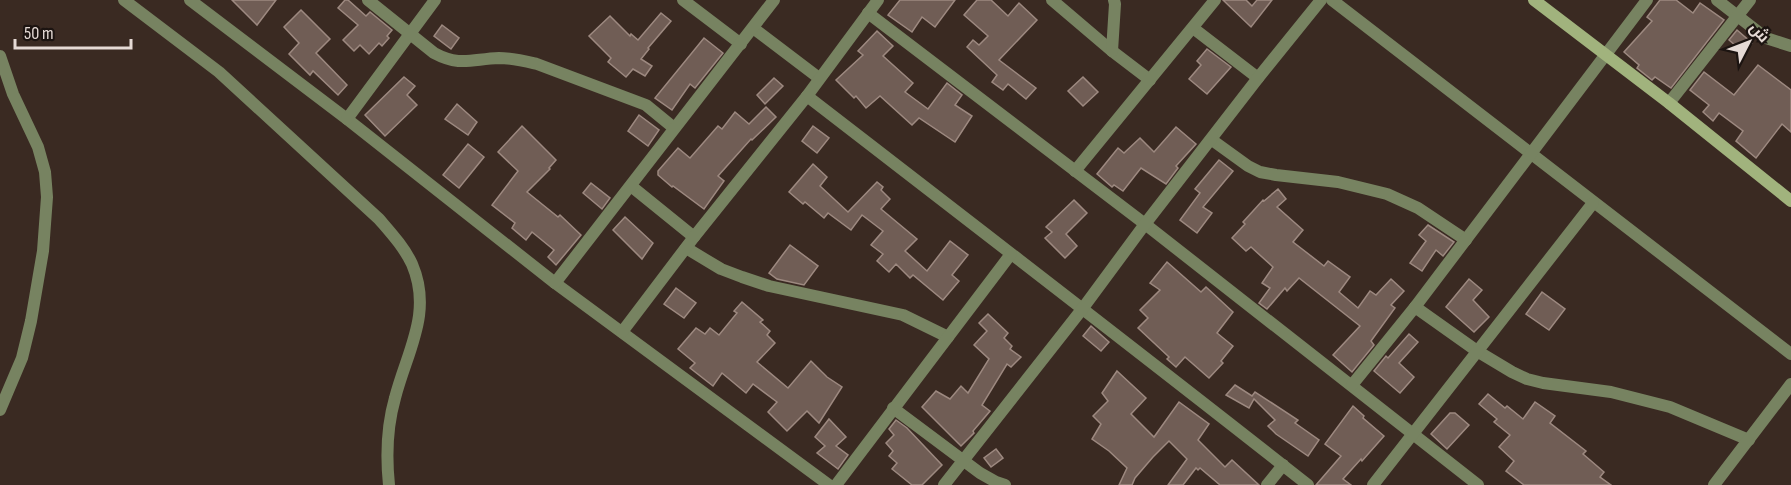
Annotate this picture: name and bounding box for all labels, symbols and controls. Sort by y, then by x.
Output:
scale bar [15,12,130,50]
north arrow [1719,12,1779,72]
text: ش [1745,19,1773,47]
text: 50 m [24,23,54,44]

